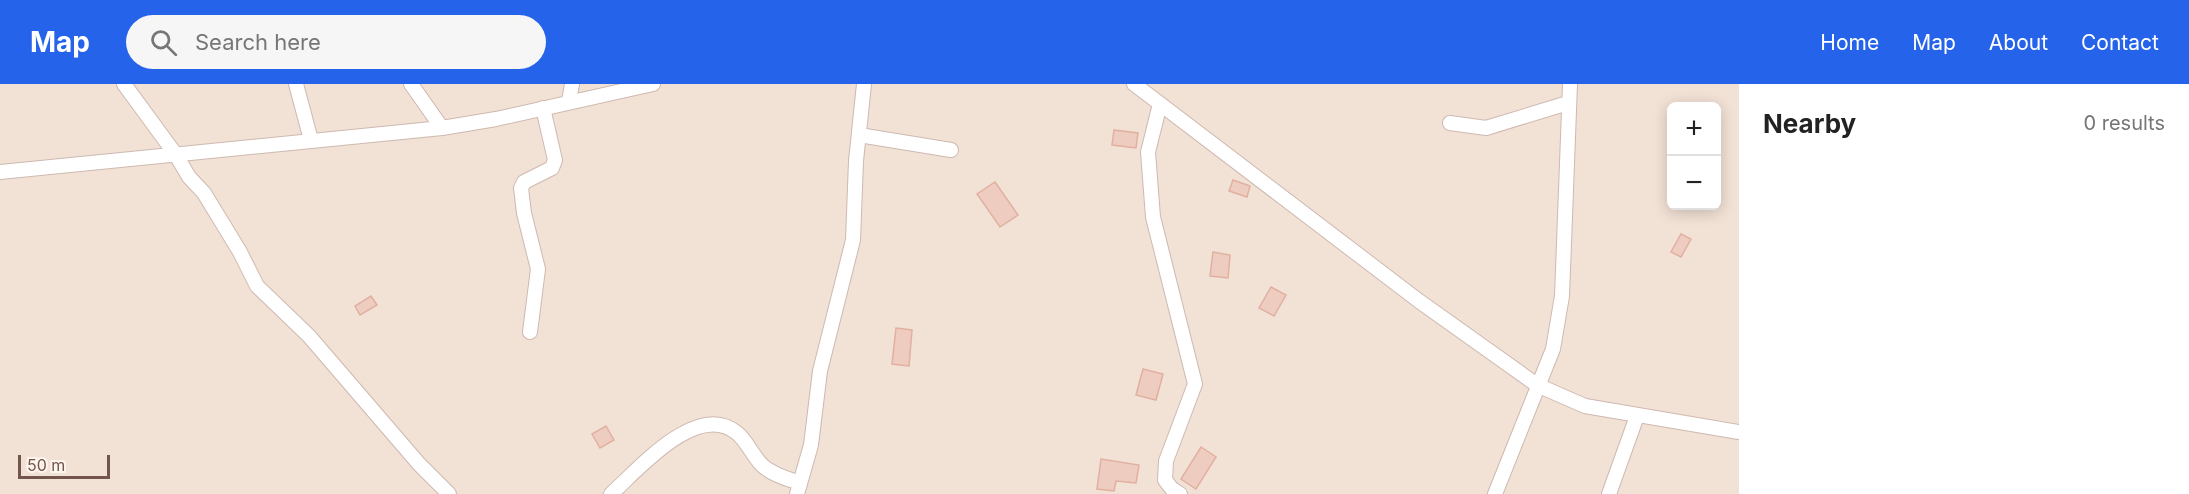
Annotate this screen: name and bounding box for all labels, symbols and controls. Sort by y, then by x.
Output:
search box [126,15,546,69]
text: Map [30,25,90,59]
icon: search [147,26,180,59]
text: Search here [195,29,321,55]
text: Home [1820,30,1879,55]
text: Map [1912,30,1956,55]
text: About [1989,30,2048,55]
text: Contact [2081,30,2159,55]
map controls [1667,102,1721,210]
button: + [1667,102,1721,156]
text: Nearby [1763,108,1856,139]
text: 0 results [2083,111,2165,135]
button: − [1667,156,1721,210]
scale bar [18,452,110,480]
text: 50 m [27,455,65,475]

